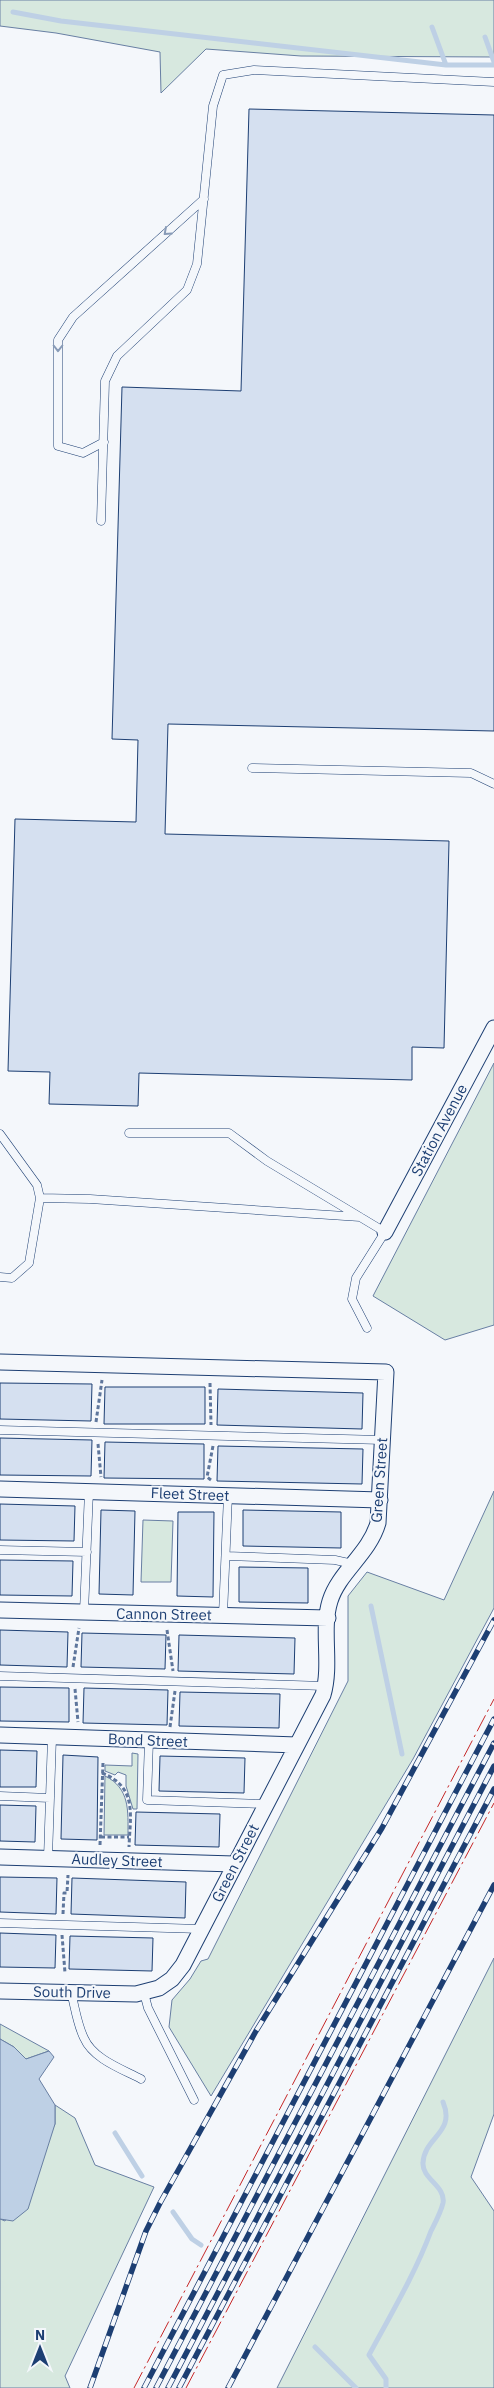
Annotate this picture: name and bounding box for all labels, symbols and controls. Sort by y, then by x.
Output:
one-way arrow [164,226,173,235]
one-way arrow [53,344,63,352]
street label: Station Avenue [407,1081,471,1179]
street label: Green Street [367,1437,391,1523]
street label: Fleet Street [150,1483,230,1505]
street label: Cannon Street [116,1604,212,1624]
street label: Bond Street [108,1729,188,1751]
street label: Green Street [207,1821,263,1905]
street label: Audley Street [71,1849,163,1871]
street label: South Drive [33,1982,111,2002]
north arrow [15,2323,65,2373]
text: N [35,2326,45,2344]

